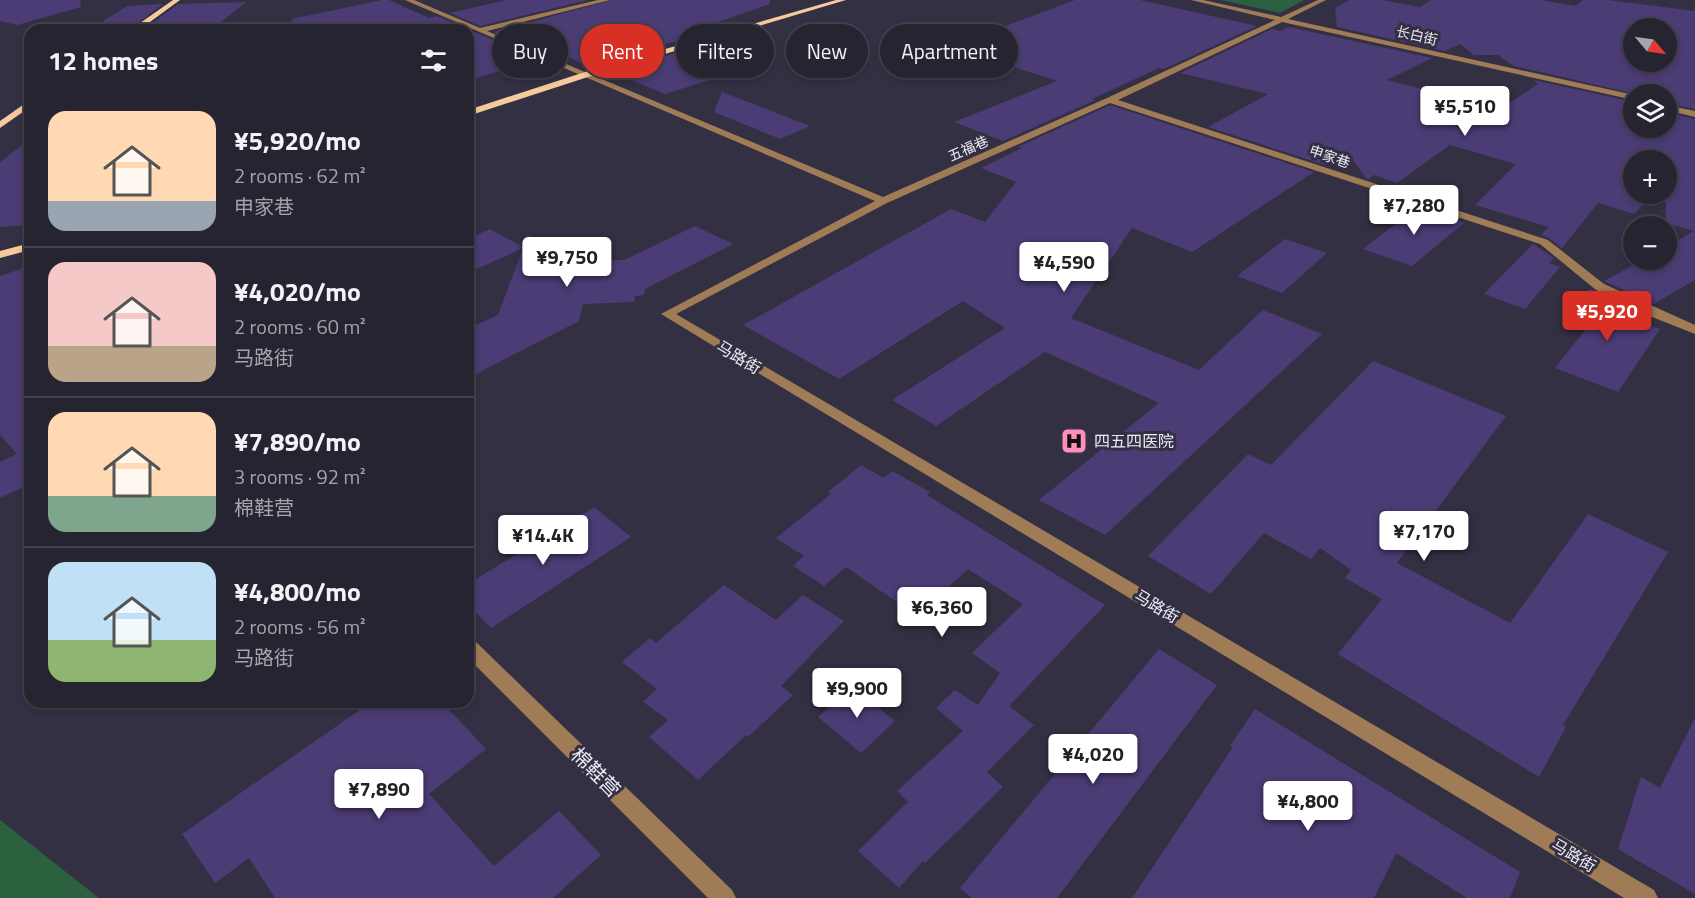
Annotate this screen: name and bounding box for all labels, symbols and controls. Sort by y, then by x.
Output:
north arrow [1623,18,1677,72]
map controls [1623,18,1677,270]
street label: 长白街 [1394,20,1440,50]
chip: Buy [492,24,568,78]
chip: Rent [580,24,664,78]
chip: Filters [676,24,774,78]
chip: New [786,24,868,78]
chip: Apartment [880,24,1018,78]
text: 12 homes [48,41,158,80]
icon: filters [417,44,450,77]
button: layers [1623,84,1677,138]
pin: ¥5,510 [1416,86,1514,137]
text: ¥5,510 [1434,90,1496,121]
text: ¥5,920/mo [234,121,361,160]
street label: 五福巷 [945,130,991,166]
icon: home [96,135,168,207]
street label: 申家巷 [1307,139,1353,173]
button: + [1623,150,1677,204]
text: 2 rooms · 62 m² [234,160,366,191]
pin: ¥7,280 [1365,185,1463,236]
text: ¥7,280 [1383,189,1445,220]
text: 申家巷 [234,191,294,222]
button: − [1623,216,1677,270]
pin: ¥9,750 [518,237,616,288]
text: ¥9,750 [536,241,598,272]
pin: ¥4,590 [1015,242,1113,293]
text: ¥4,590 [1033,246,1095,277]
text: ¥4,020/mo [234,272,361,311]
icon: home [96,286,168,358]
pin: ¥5,920 [1558,291,1656,342]
text: ¥5,920 [1576,295,1638,326]
text: 2 rooms · 60 m² [234,311,366,342]
street label: 马路街 [712,334,766,380]
text: 马路街 [234,342,294,373]
text: ¥7,890/mo [234,422,361,461]
hospital icon: 四五四医院 [1059,426,1089,456]
place label: 四五四医院 [1094,429,1174,453]
icon: home [96,436,168,508]
text: 3 rooms · 92 m² [234,461,366,492]
text: 棉鞋营 [234,492,294,523]
pin: ¥7,170 [1375,511,1473,562]
pin: ¥14.4K [494,515,592,566]
text: ¥7,170 [1393,515,1455,546]
text: ¥14.4K [512,519,574,550]
text: ¥4,800/mo [234,572,361,611]
street label: 马路街 [1130,583,1184,629]
icon: home [96,586,168,658]
pin: ¥6,360 [893,587,991,638]
text: ¥6,360 [911,591,973,622]
text: 2 rooms · 56 m² [234,611,366,642]
text: 马路街 [234,642,294,673]
pin: ¥9,900 [808,668,906,719]
text: ¥9,900 [826,672,888,703]
pin: ¥4,020 [1044,734,1142,785]
text: ¥4,020 [1062,738,1124,769]
street label: 棉鞋营 [564,740,628,804]
pin: ¥7,890 [330,769,428,820]
text: ¥7,890 [348,773,410,804]
pin: ¥4,800 [1259,781,1357,832]
text: ¥4,800 [1277,785,1339,816]
street label: 马路街 [1547,832,1601,878]

